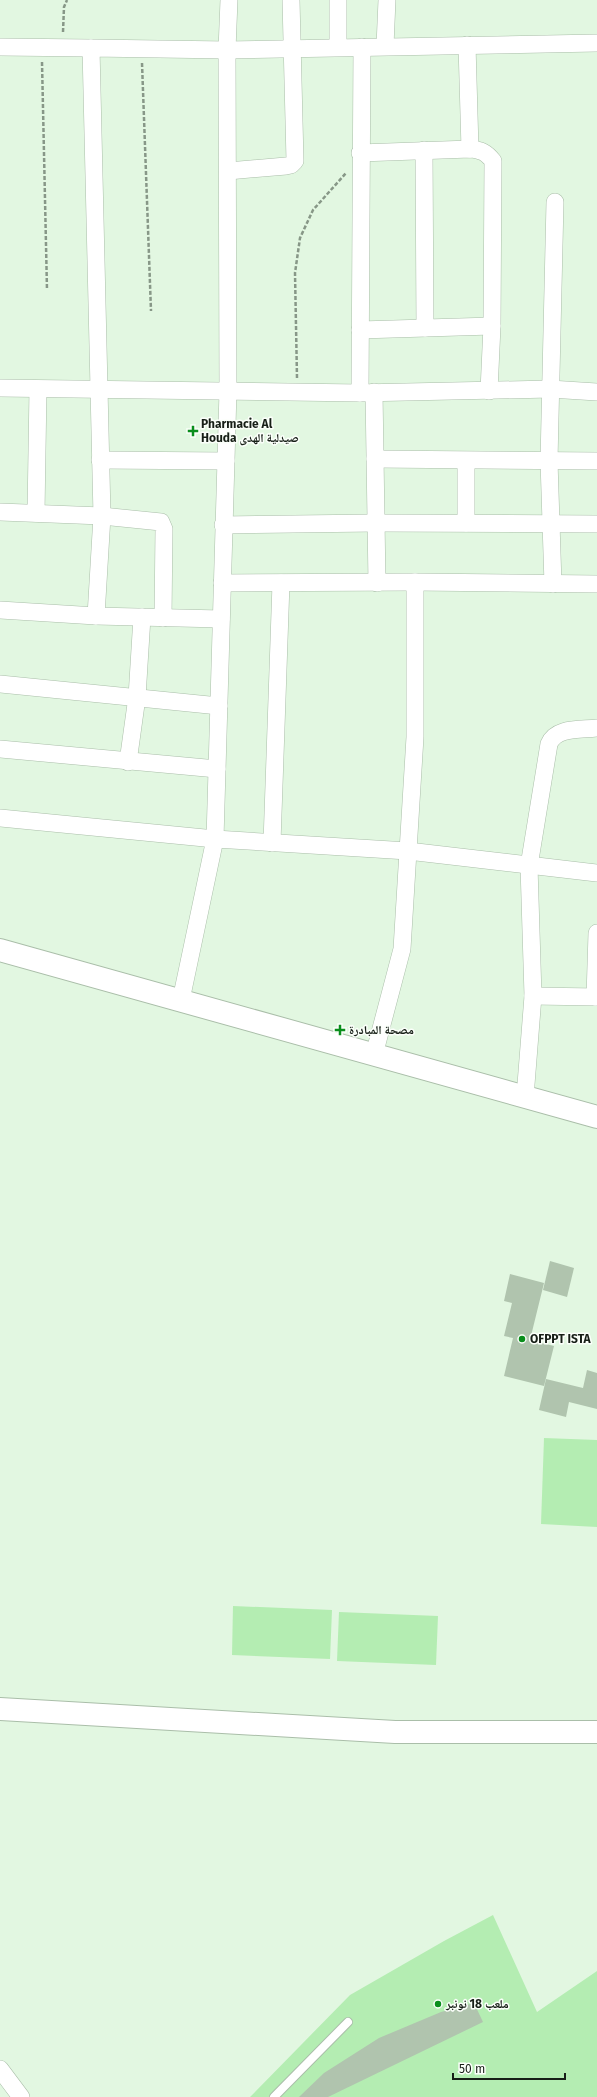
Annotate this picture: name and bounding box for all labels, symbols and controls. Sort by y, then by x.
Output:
place label: Pharmacie Al Houda صيدلية الهدى [201,417,299,446]
marker: Pharmacie Al Houda صيدلية الهدى [188,426,198,436]
place label: مصحة المبادرة [349,1023,414,1037]
marker: مصحة المبادرة [334,1024,346,1036]
place label: OFPPT ISTA [530,1332,592,1346]
marker: OFPPT ISTA [517,1334,527,1344]
place label: ملعب 18 نونبر [445,1997,509,2011]
marker: ملعب 18 نونبر [433,1999,443,2009]
scale bar [453,2055,565,2081]
text: 50 m [459,2062,485,2076]

